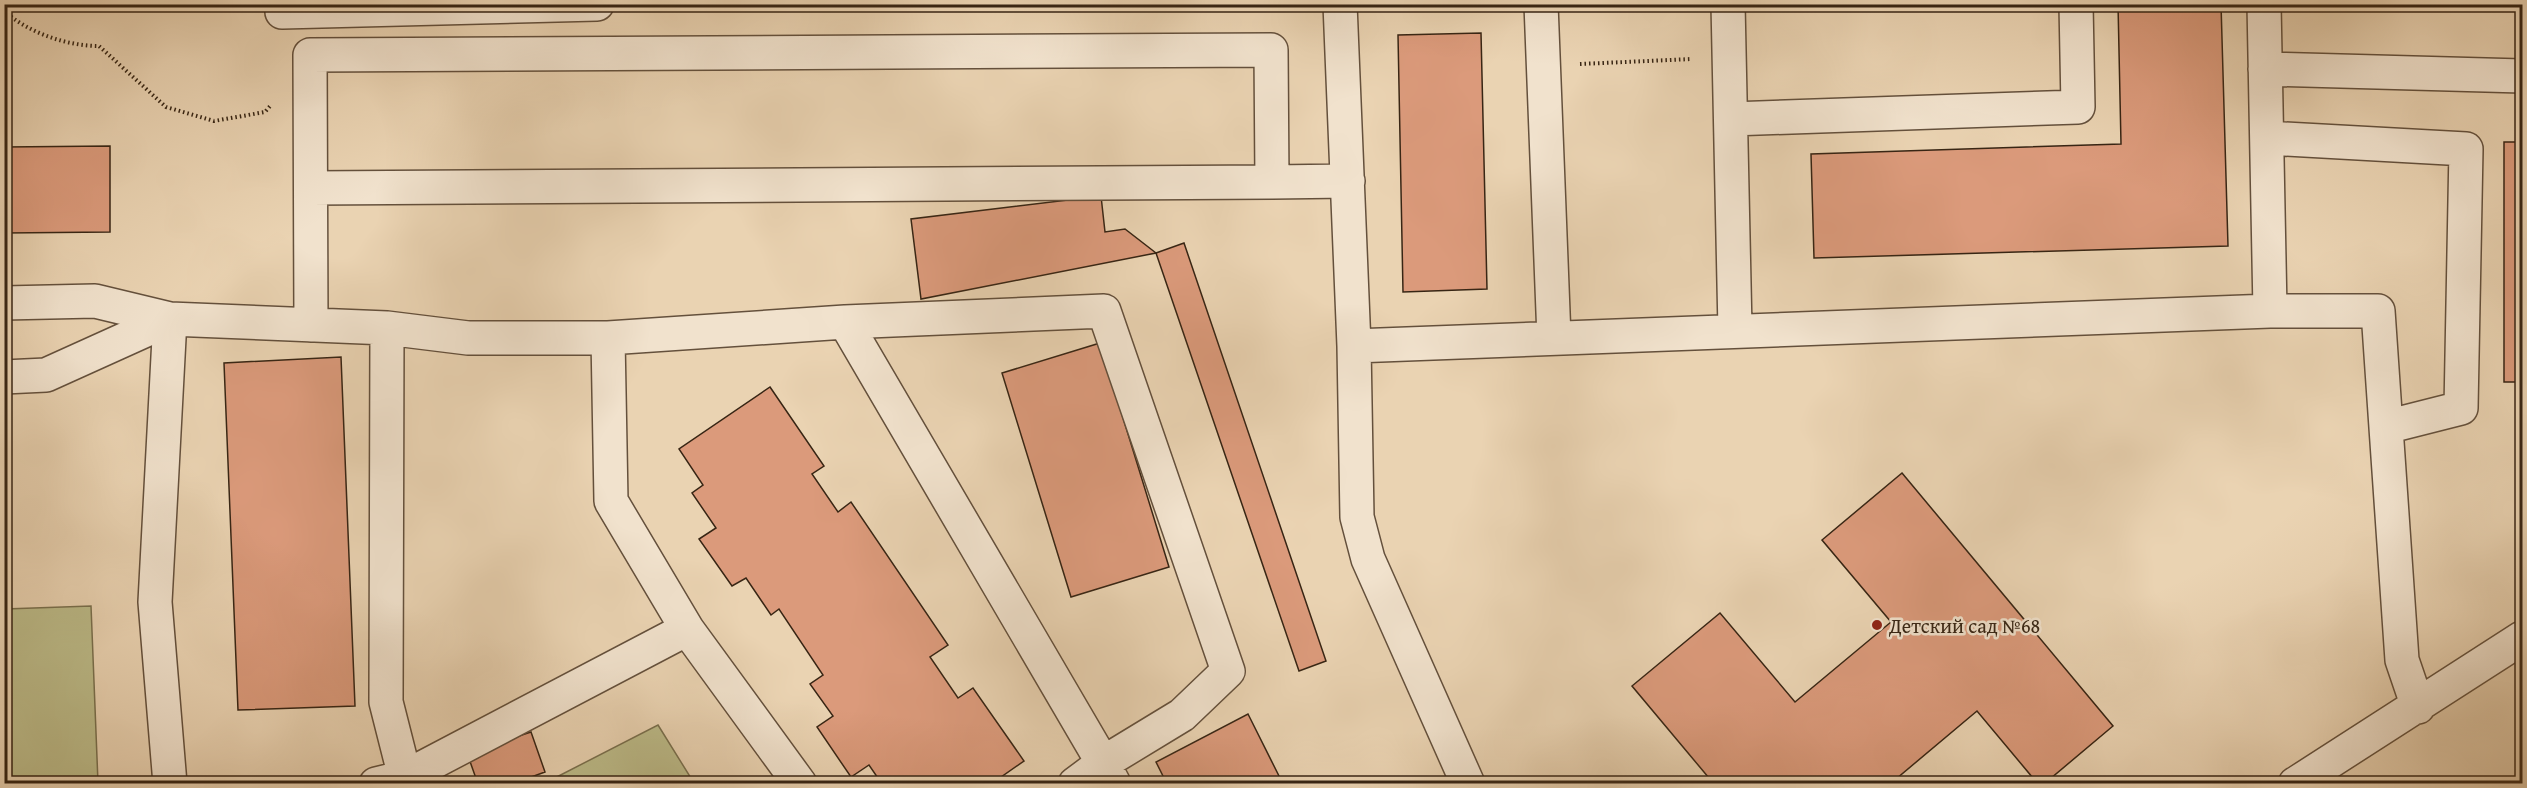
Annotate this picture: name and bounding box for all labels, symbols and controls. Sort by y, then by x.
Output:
place label: Детский сад №68 [1888,611,2040,640]
marker: Детский сад №68 [1870,618,1884,632]

